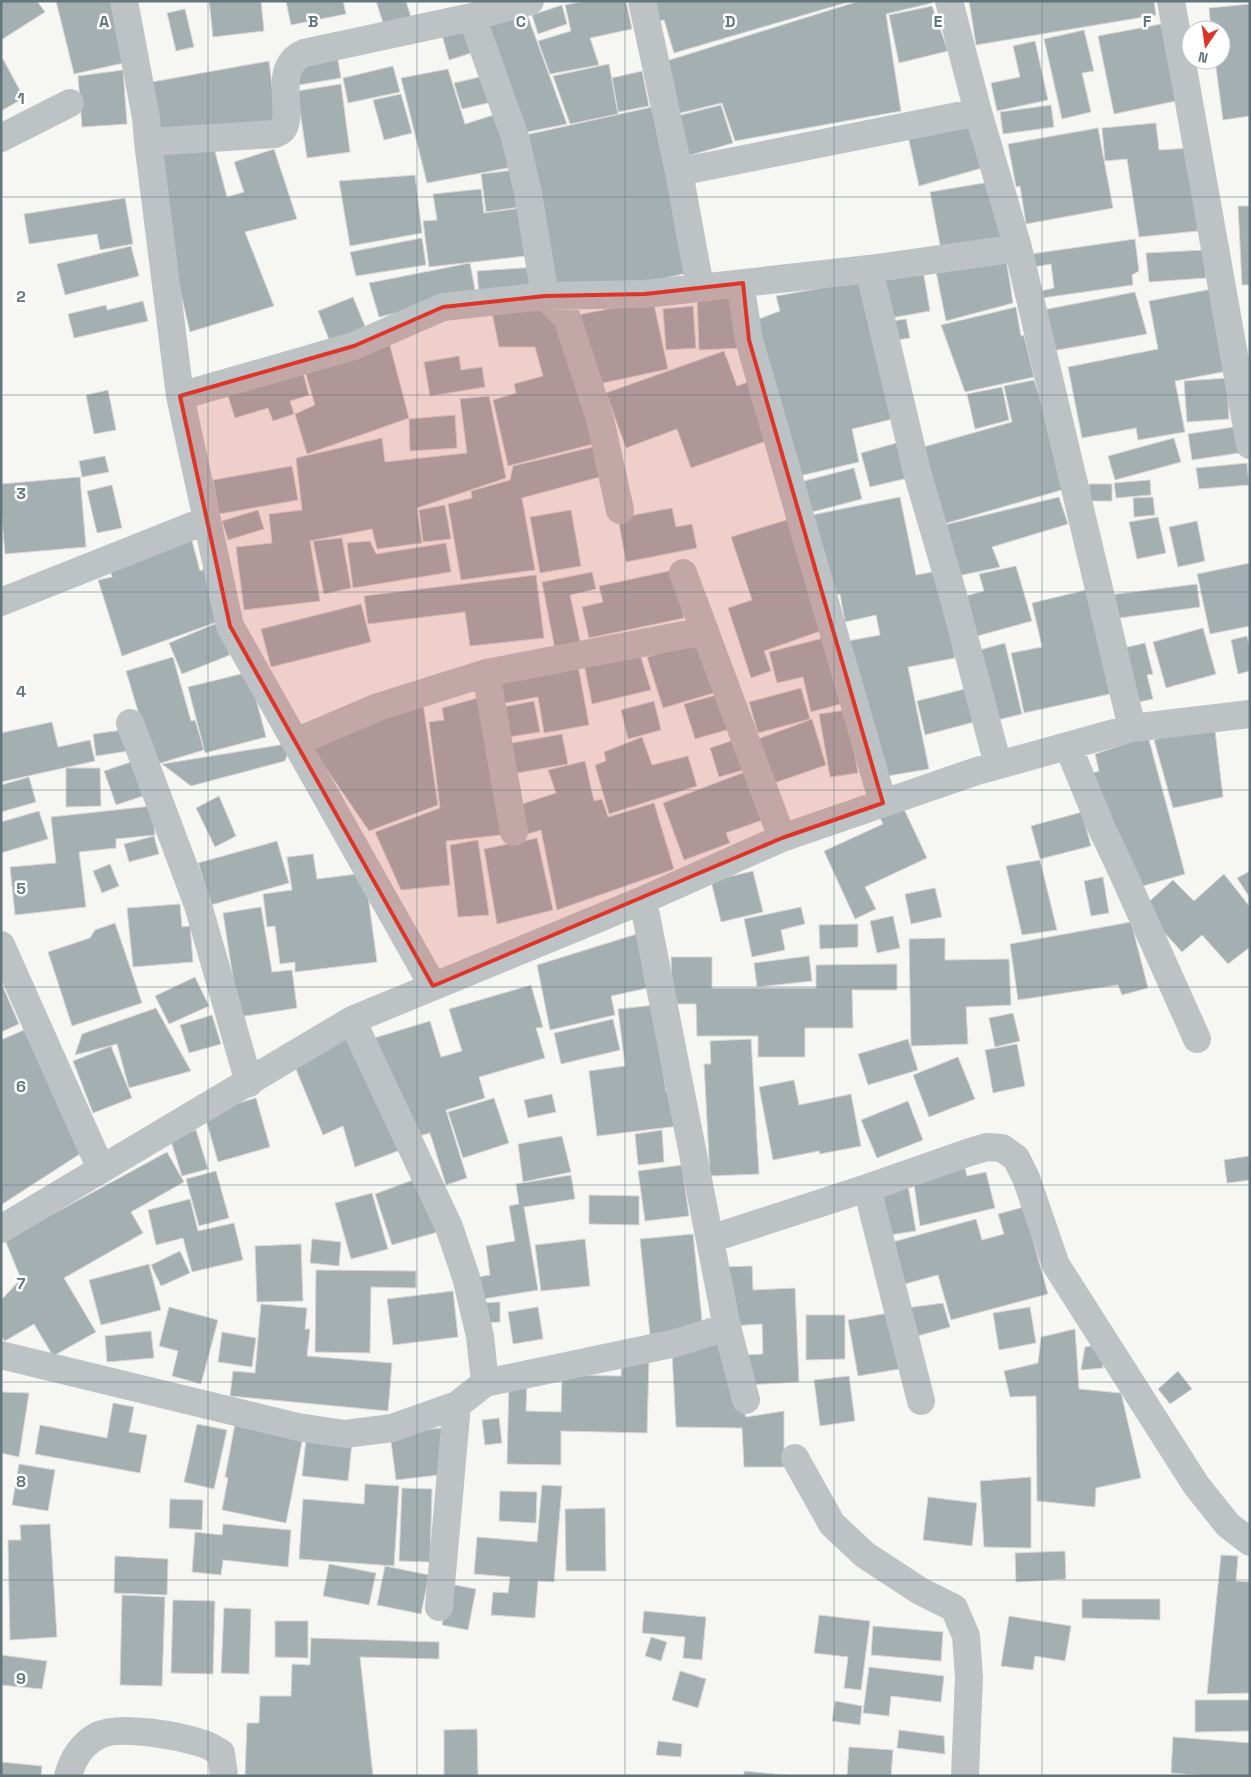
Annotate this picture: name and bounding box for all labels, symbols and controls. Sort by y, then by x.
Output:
text: A [99,11,109,32]
text: B [308,11,318,32]
text: C [516,11,526,32]
text: D [725,11,735,32]
text: E [934,11,943,32]
text: F [1143,11,1152,32]
north arrow [1181,20,1231,70]
text: N [1196,48,1210,67]
text: 1 [17,88,25,109]
text: 2 [16,286,26,307]
text: 3 [16,483,26,504]
text: 4 [16,681,26,702]
text: 5 [16,878,26,899]
text: 6 [16,1076,26,1097]
text: 7 [17,1273,26,1294]
text: 8 [16,1471,26,1492]
text: 9 [16,1668,26,1689]

